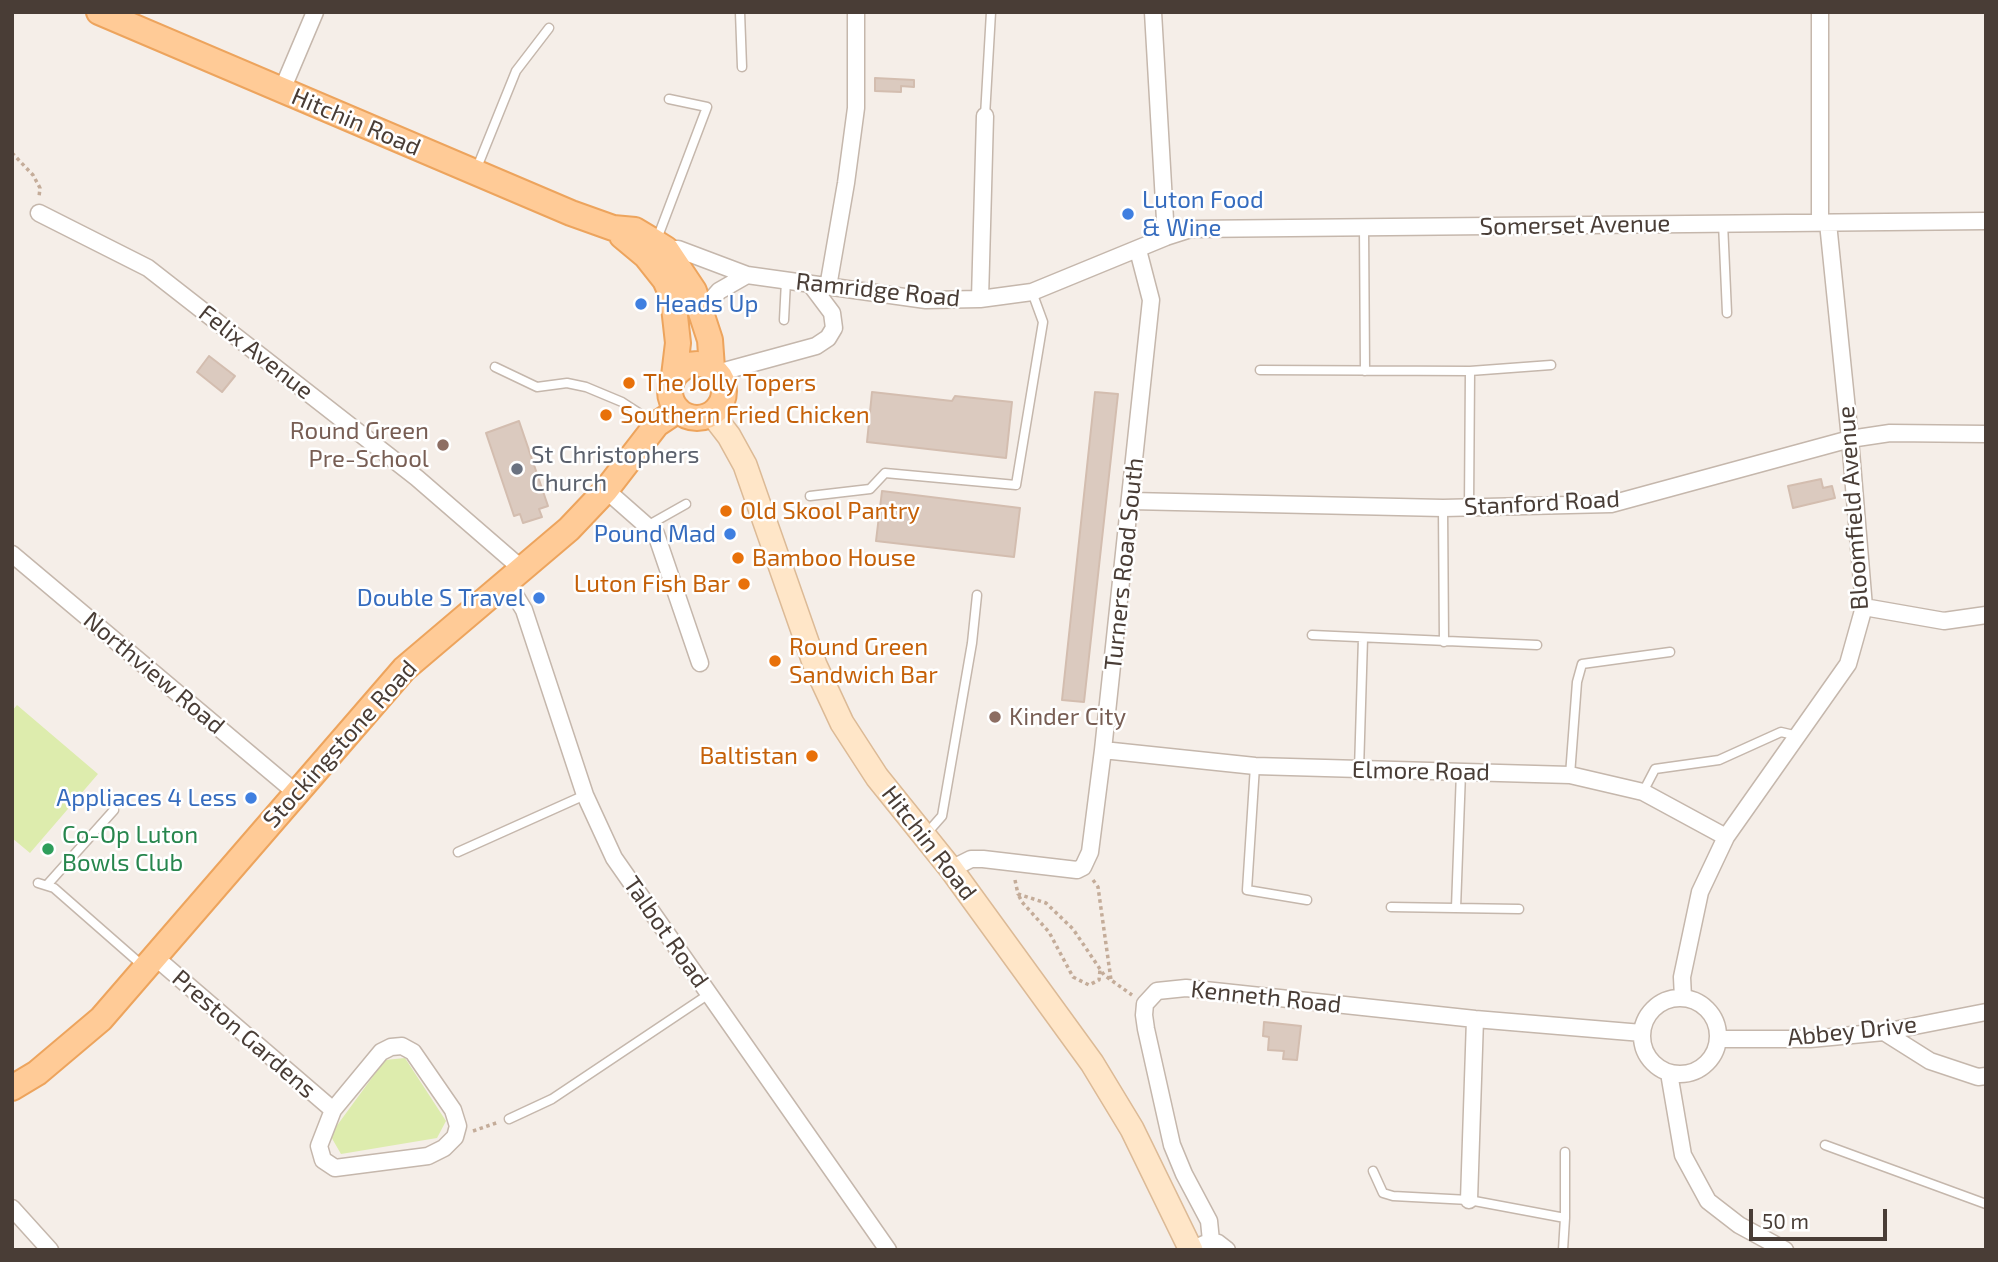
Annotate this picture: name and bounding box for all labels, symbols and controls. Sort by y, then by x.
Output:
street label: Hitchin Road [287,82,425,162]
place label: Luton Food & Wine [1142,186,1264,242]
marker: Luton Food & Wine [1120,206,1136,222]
street label: Somerset Avenue [1479,209,1671,241]
street label: Ramridge Road [794,267,962,313]
place label: Heads Up [655,290,758,318]
marker: Heads Up [633,296,649,312]
street label: Felix Avenue [193,298,319,406]
place label: The Jolly Topers [643,369,816,397]
marker: The Jolly Topers [621,375,637,391]
place label: Southern Fried Chicken [620,401,870,429]
street label: Bloomfield Avenue [1832,405,1874,611]
marker: Southern Fried Chicken [598,407,614,423]
place label: Round Green Pre-School [290,417,429,473]
marker: Round Green Pre-School [435,437,451,453]
place label: St Christophers Church [531,441,700,497]
street label: Turners Road South [1099,456,1149,672]
marker: St Christophers Church [509,461,525,477]
street label: Stanford Road [1463,485,1621,521]
place label: Old Skool Pantry [740,497,920,525]
marker: Old Skool Pantry [718,503,734,519]
place label: Pound Mad [594,520,716,548]
marker: Pound Mad [722,526,738,542]
place label: Bamboo House [752,544,916,572]
marker: Bamboo House [730,550,746,566]
place label: Luton Fish Bar [574,570,730,598]
marker: Luton Fish Bar [736,576,752,592]
place label: Double S Travel [357,584,525,612]
marker: Double S Travel [531,590,547,606]
street label: Northview Road [78,606,230,740]
place label: Round Green Sandwich Bar [789,633,938,689]
marker: Round Green Sandwich Bar [767,653,783,669]
street label: Stockingstone Road [257,654,423,834]
place label: Kinder City [1009,703,1126,731]
marker: Kinder City [987,709,1003,725]
place label: Baltistan [699,742,798,770]
marker: Baltistan [804,748,820,764]
street label: Elmore Road [1352,755,1490,787]
street label: Hitchin Road [875,780,983,906]
place label: Appliaces 4 Less [56,784,237,812]
marker: Appliaces 4 Less [243,790,259,806]
place label: Co-Op Luton Bowls Club [62,821,198,877]
marker: Co-Op Luton Bowls Club [40,841,56,857]
street label: Talbot Road [617,871,715,993]
street label: Preston Gardens [166,964,322,1104]
street label: Kenneth Road [1189,975,1343,1019]
street label: Abbey Drive [1786,1010,1918,1052]
scale bar [1753,1196,1891,1240]
text: 50 m [1762,1208,1809,1233]

